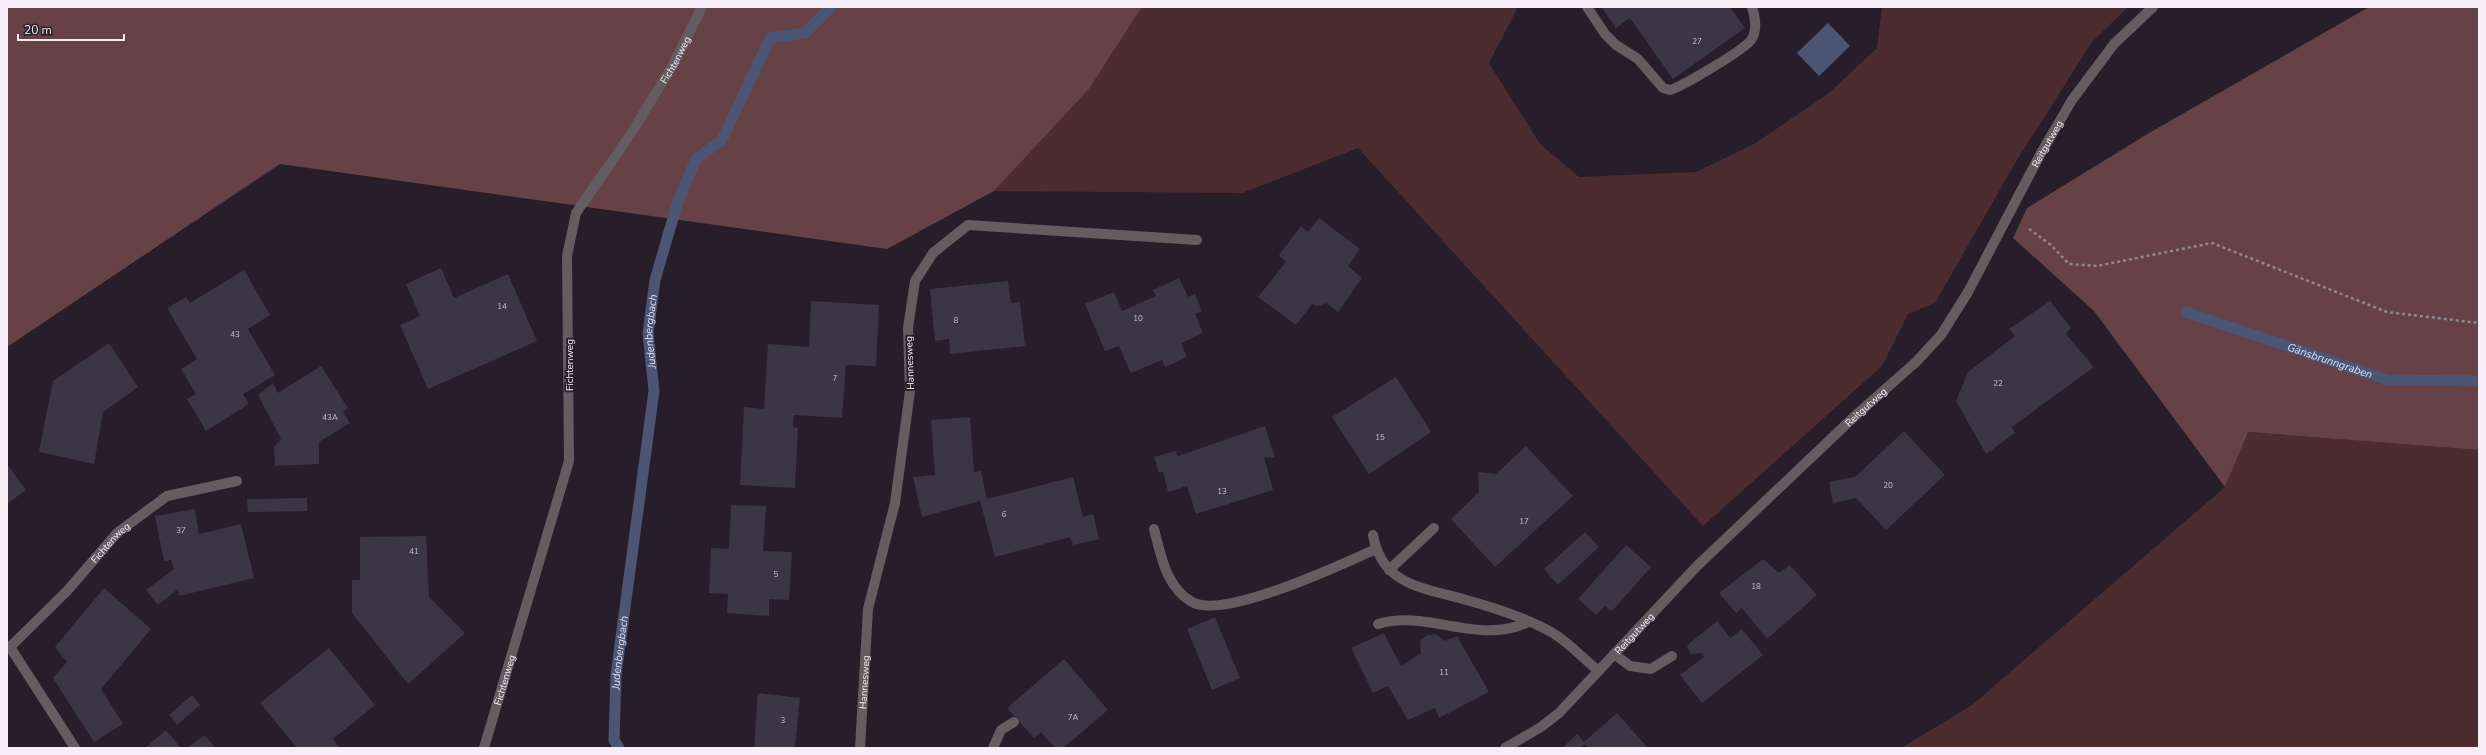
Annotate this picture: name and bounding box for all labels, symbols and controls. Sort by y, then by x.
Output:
scale bar [18,16,124,42]
text: 20 m [24,22,52,38]
street label: Fichtenweg [657,34,694,87]
house number: 27 [1692,36,1702,47]
street label: Reitgutweg [2029,118,2067,170]
water label: Judenbergbach [641,293,661,370]
house number: 14 [497,301,507,312]
house number: 10 [1133,313,1143,324]
house number: 8 [954,315,959,326]
house number: 43 [230,329,240,340]
street label: Hannesweg [902,336,918,390]
street label: Fichtenweg [563,339,577,391]
water label: Gänsbrunngraben [2285,340,2375,382]
house number: 7 [833,373,838,384]
house number: 22 [1993,378,2003,389]
street label: Reitgutweg [1842,385,1890,430]
house number: 43A [322,412,338,423]
house number: 15 [1375,432,1385,443]
house number: 20 [1883,480,1893,491]
house number: 13 [1217,486,1227,497]
house number: 6 [1002,509,1007,520]
house number: 17 [1519,516,1529,527]
street label: Fichtenweg [88,519,134,567]
house number: 37 [176,525,186,536]
house number: 41 [409,546,419,557]
house number: 5 [774,569,779,580]
house number: 18 [1751,581,1761,592]
street label: Reitgutweg [1612,610,1658,658]
water label: Judenbergbach [609,615,632,691]
street label: Fichtenweg [491,653,519,707]
street label: Hannesweg [856,655,873,709]
house number: 11 [1439,667,1449,678]
house number: 7A [1068,712,1078,723]
house number: 3 [781,715,786,726]

